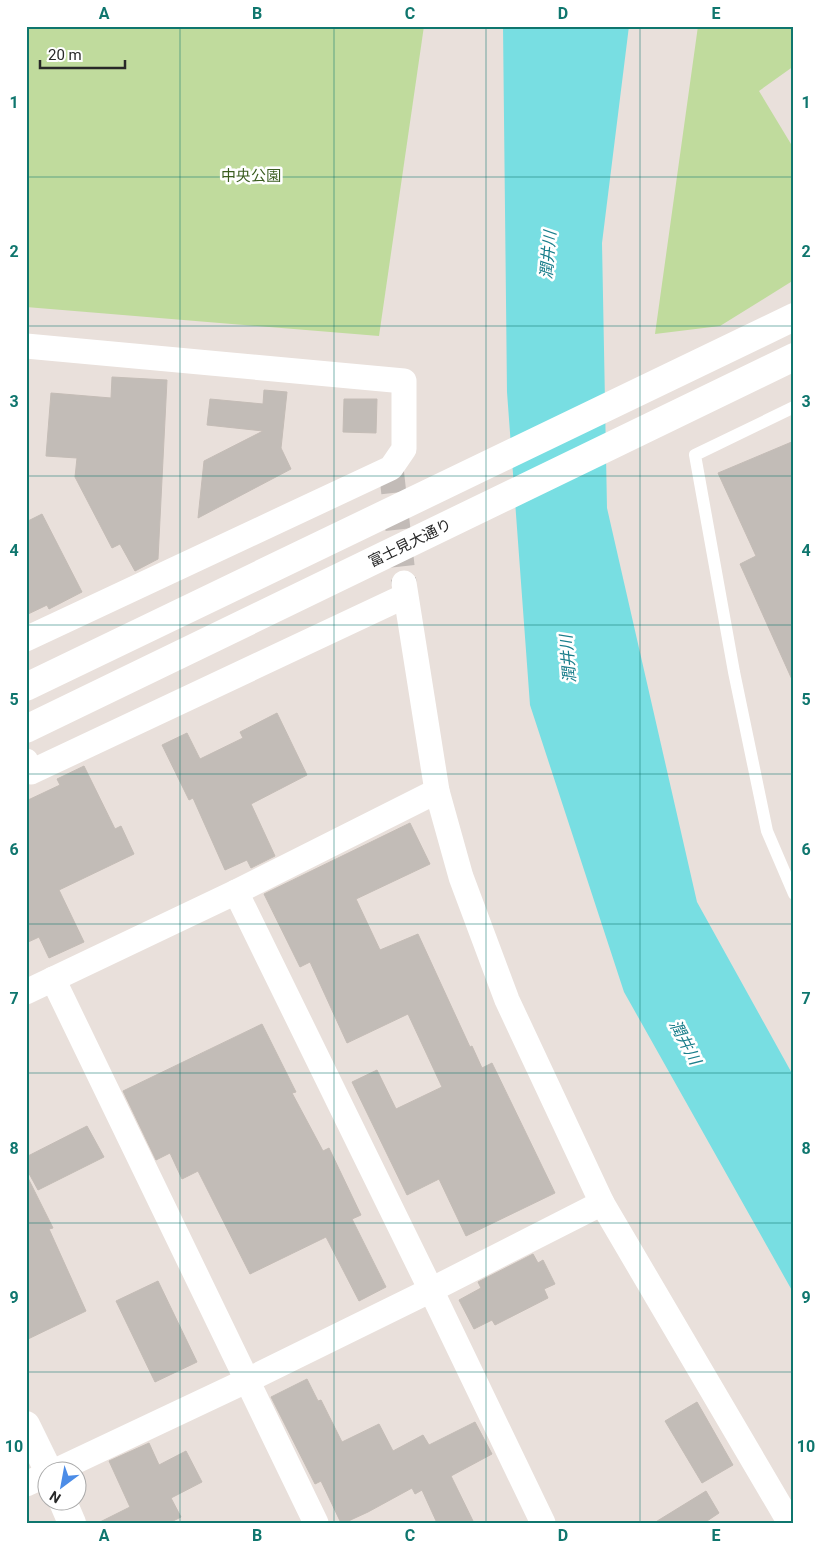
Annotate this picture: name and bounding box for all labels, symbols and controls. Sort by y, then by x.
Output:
text: A [99,4,110,23]
text: B [252,4,262,23]
text: C [405,4,415,23]
text: D [558,4,568,23]
text: E [712,4,721,23]
scale bar [40,38,125,70]
text: 20 m [48,46,82,64]
text: 1 [9,93,19,112]
text: 1 [801,93,811,112]
park label: 中央公園 [221,167,281,185]
water label: 潤井川 [536,228,560,280]
text: 2 [9,242,19,261]
text: 2 [801,242,811,261]
text: 3 [9,392,19,411]
text: 3 [801,392,811,411]
street label: 富士見大通り [366,515,454,571]
text: 4 [9,541,19,560]
text: 4 [801,541,811,560]
water label: 潤井川 [556,632,580,684]
text: 5 [9,690,19,709]
text: 5 [801,690,811,709]
text: 6 [9,840,19,859]
text: 6 [801,840,811,859]
text: 7 [9,989,19,1008]
text: 7 [801,989,811,1008]
water label: 潤井川 [665,1016,706,1069]
text: 8 [9,1139,19,1158]
text: 8 [801,1139,811,1158]
text: 9 [9,1288,19,1307]
text: 9 [801,1288,811,1307]
text: 10 [5,1437,23,1456]
text: 10 [797,1437,815,1456]
north arrow [38,1462,88,1512]
text: N [47,1488,64,1506]
text: A [99,1526,110,1545]
text: B [252,1526,262,1545]
text: C [405,1526,415,1545]
text: D [558,1526,568,1545]
text: E [712,1526,721,1545]

